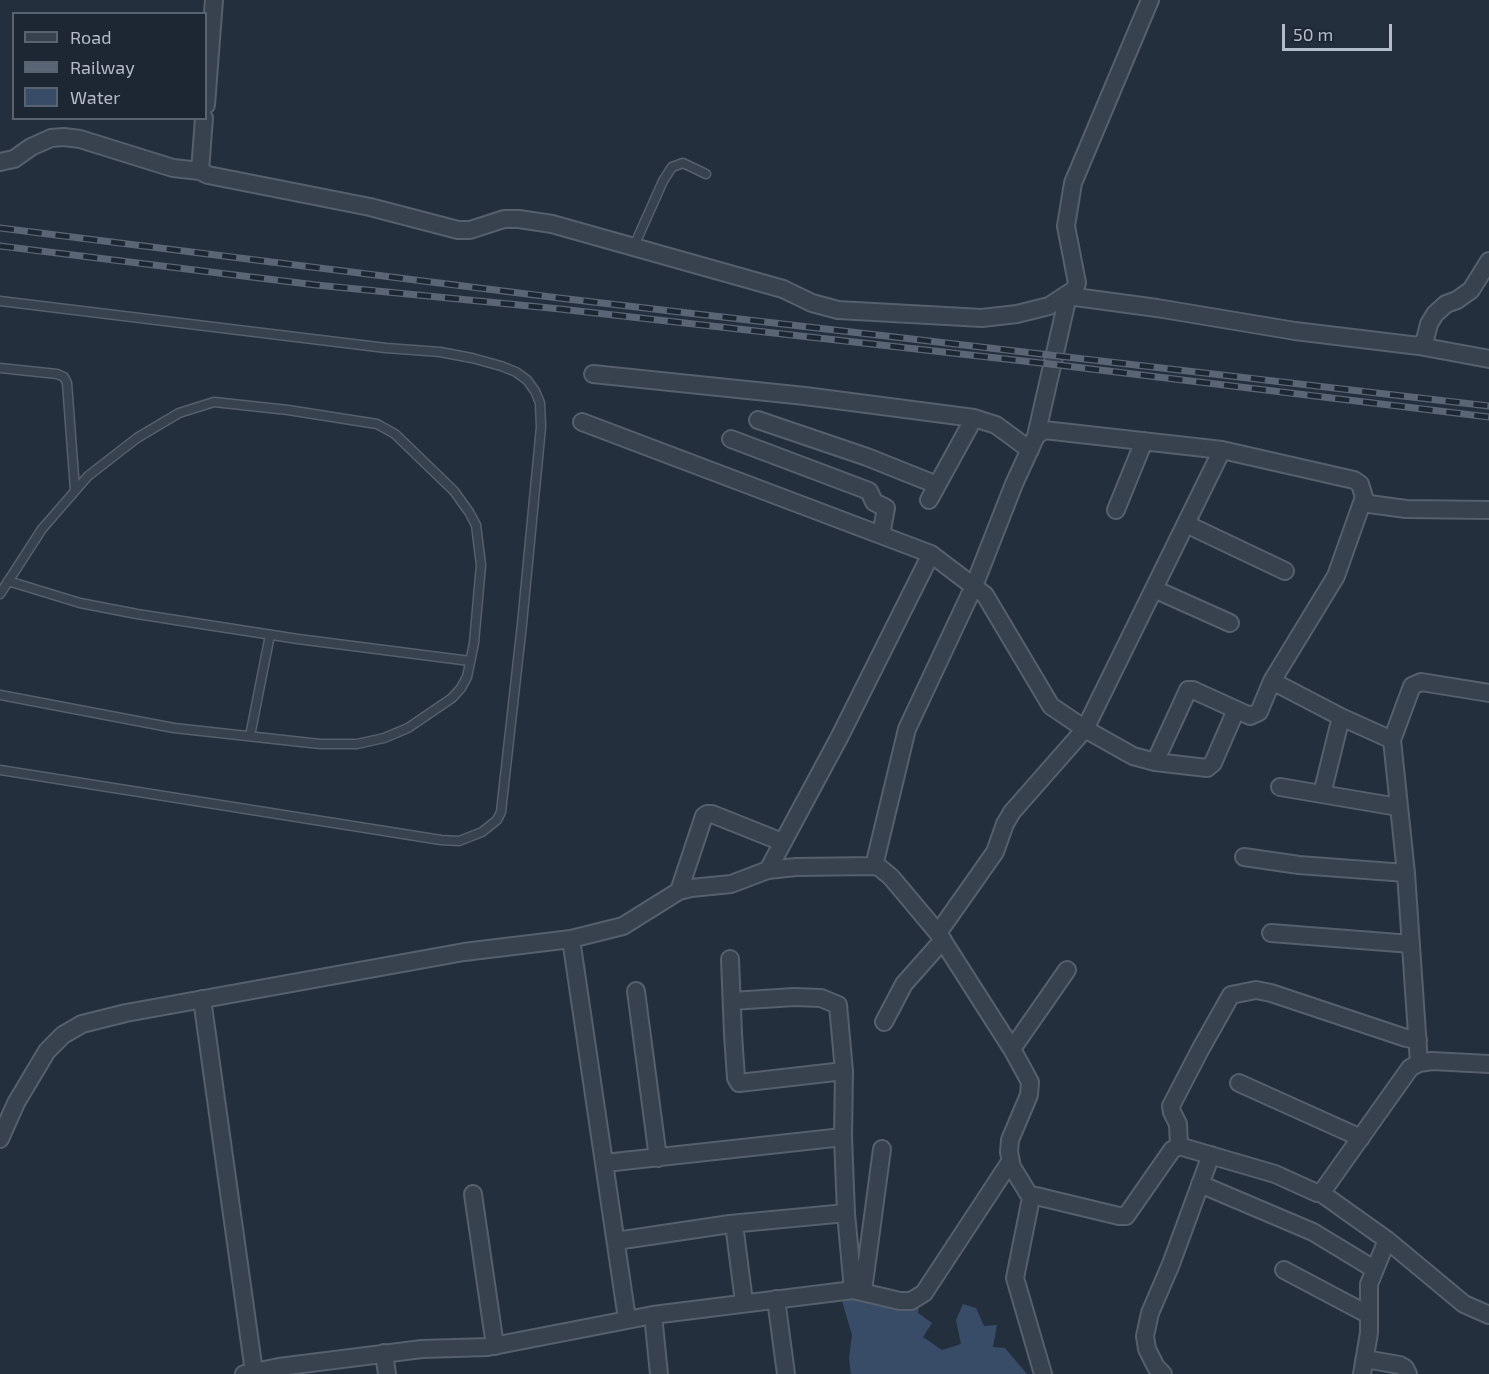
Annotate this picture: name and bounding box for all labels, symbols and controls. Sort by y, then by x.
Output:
legend [12,12,207,120]
scale bar [1285,12,1394,50]
text: 50 m [1293,23,1333,45]
text: Road [70,26,111,48]
text: Railway [70,56,135,78]
text: Water [70,86,120,108]

